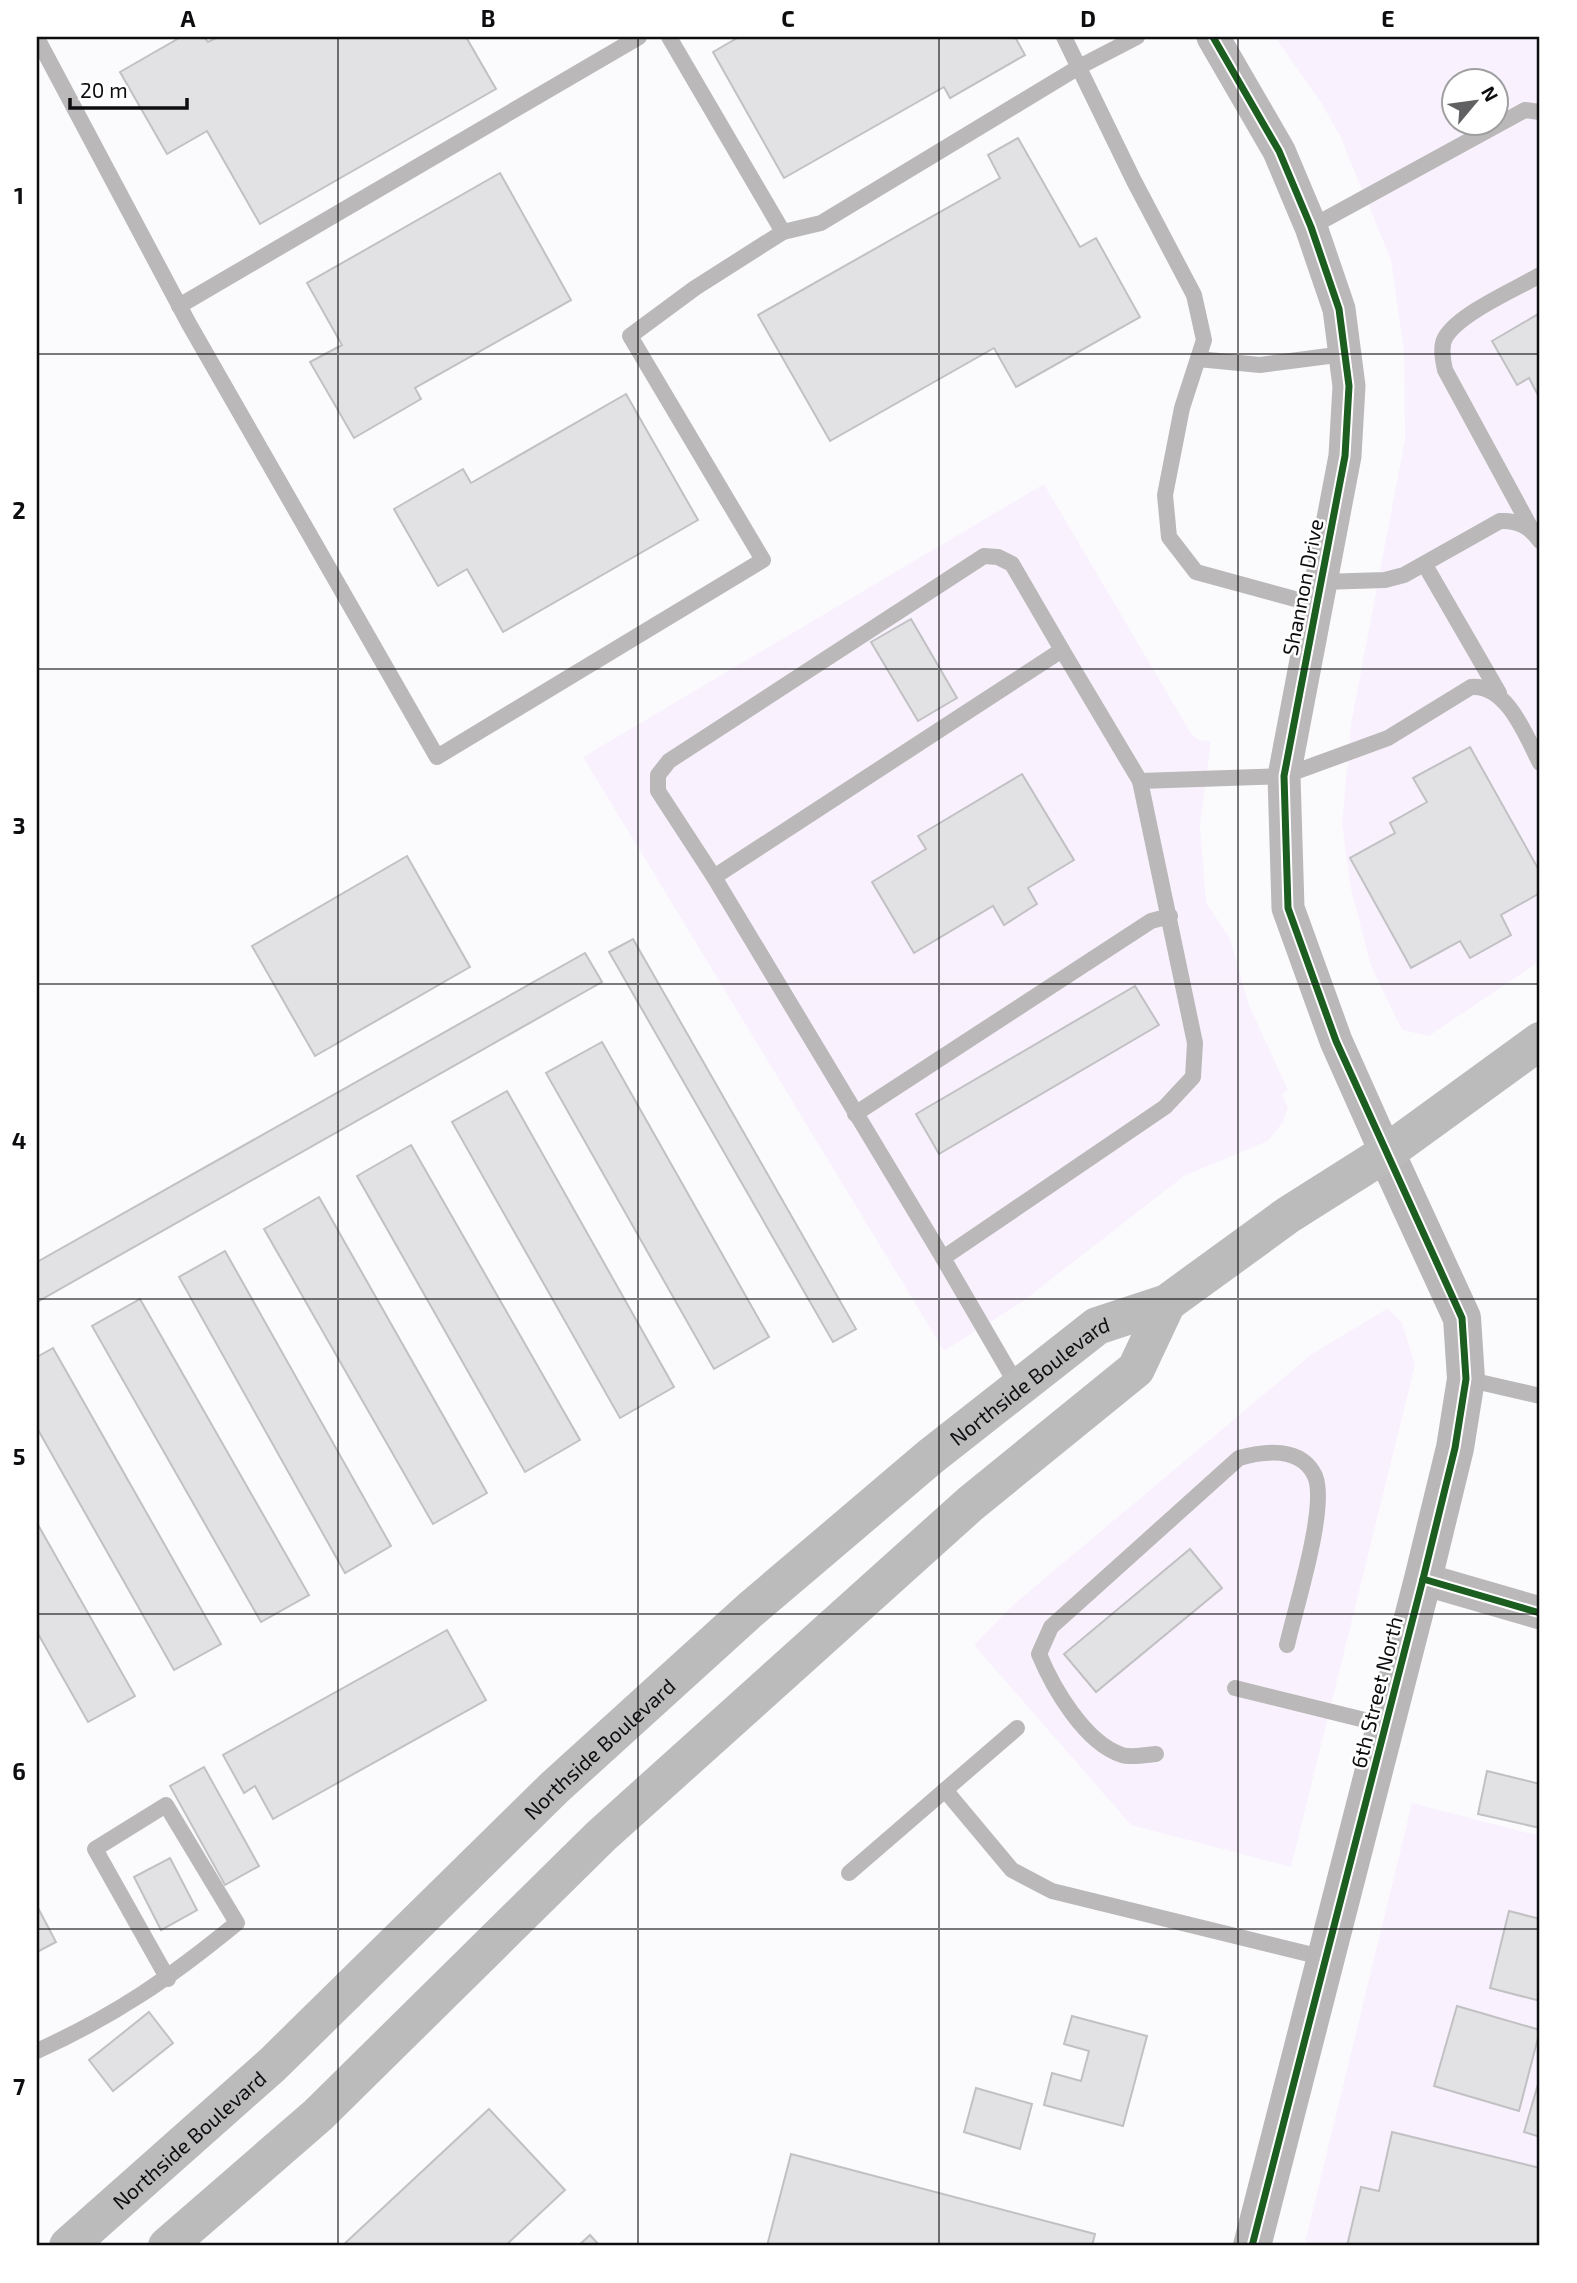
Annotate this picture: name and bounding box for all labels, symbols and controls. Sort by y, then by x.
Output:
text: A [180,4,196,32]
text: B [481,4,495,32]
text: C [781,4,795,32]
text: D [1080,4,1096,32]
text: E [1381,4,1395,32]
scale bar [70,66,187,110]
north arrow [1440,66,1510,136]
text: 20 m [80,77,128,102]
text: N [1477,82,1504,105]
text: 1 [14,181,24,209]
text: 2 [12,496,26,524]
street label: Shannon Drive [1277,517,1327,657]
text: 3 [12,811,26,839]
text: 4 [12,1126,26,1154]
street label: Northside Boulevard [944,1310,1112,1450]
text: 5 [13,1442,25,1470]
street label: 6th Street North [1345,1614,1407,1770]
street label: Northside Boulevard [518,1672,680,1824]
text: 6 [12,1757,26,1785]
street label: Northside Boulevard [107,2065,270,2214]
text: 7 [13,2072,25,2100]

